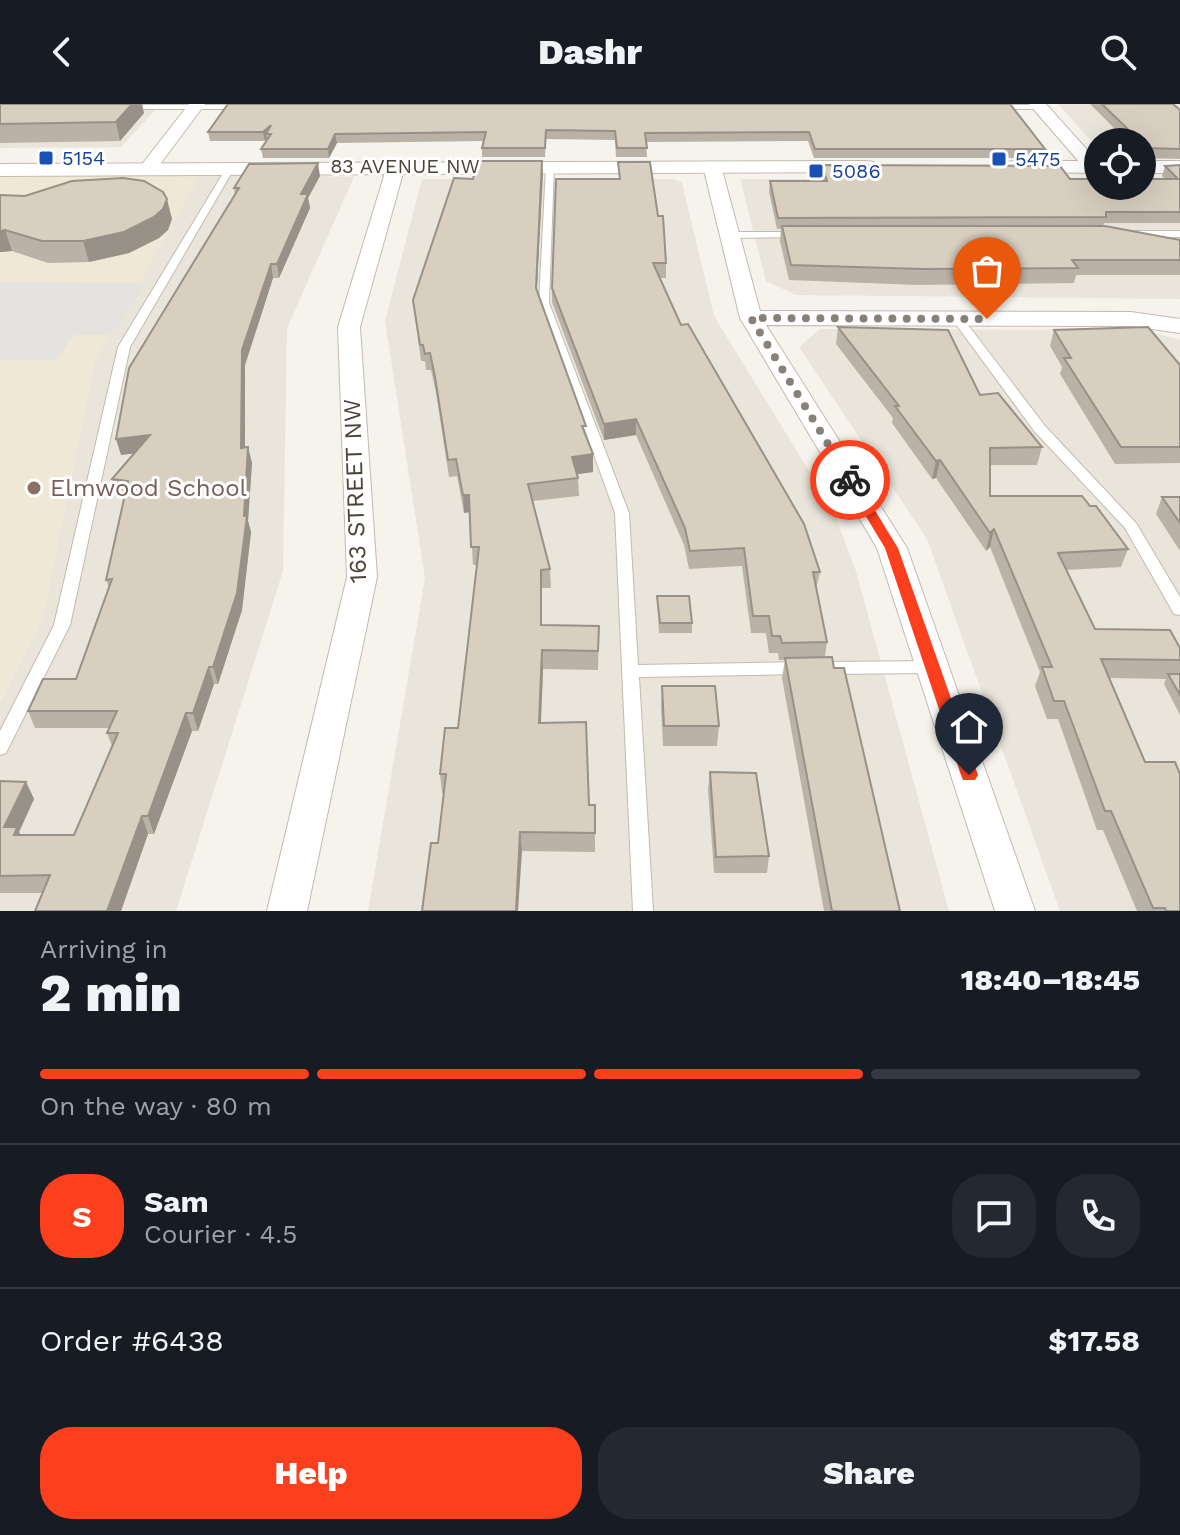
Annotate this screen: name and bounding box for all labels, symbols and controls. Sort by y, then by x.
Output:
icon: back [40,30,84,74]
icon: search [1096,30,1140,74]
text: Dashr [538,31,642,73]
map controls [1084,128,1156,200]
button: locate [1084,128,1156,200]
place label: 5154 [62,146,105,170]
place label: 5475 [1015,147,1061,171]
marker: 5154 [37,149,55,167]
marker: 5475 [990,150,1008,168]
street label: 83 AVENUE NW [330,154,480,178]
place label: 5086 [832,159,881,183]
marker: 5086 [807,162,825,180]
pin [953,237,1021,319]
icon: bag [965,249,1009,293]
street label: 163 STREET NW [338,398,372,584]
courier [810,440,890,520]
icon: bike [828,458,872,502]
place label: Elmwood School [50,474,248,502]
marker: Elmwood School [25,479,43,497]
pin [935,693,1003,775]
icon: home [947,705,991,749]
text: Arriving in [40,934,168,964]
text: 18:40–18:45 [961,962,1140,997]
text: 2 min [40,963,182,1024]
text: On the way · 80 m [40,1091,272,1121]
button: chat [952,1174,1036,1258]
button: phone [1056,1174,1140,1258]
text: Sam [144,1184,209,1219]
text: S [72,1199,92,1234]
text: Courier · 4.5 [144,1219,297,1249]
text: Order #6438 [40,1323,224,1358]
text: $17.58 [1048,1323,1140,1358]
button: Help [40,1427,582,1519]
button: Share [598,1427,1140,1519]

